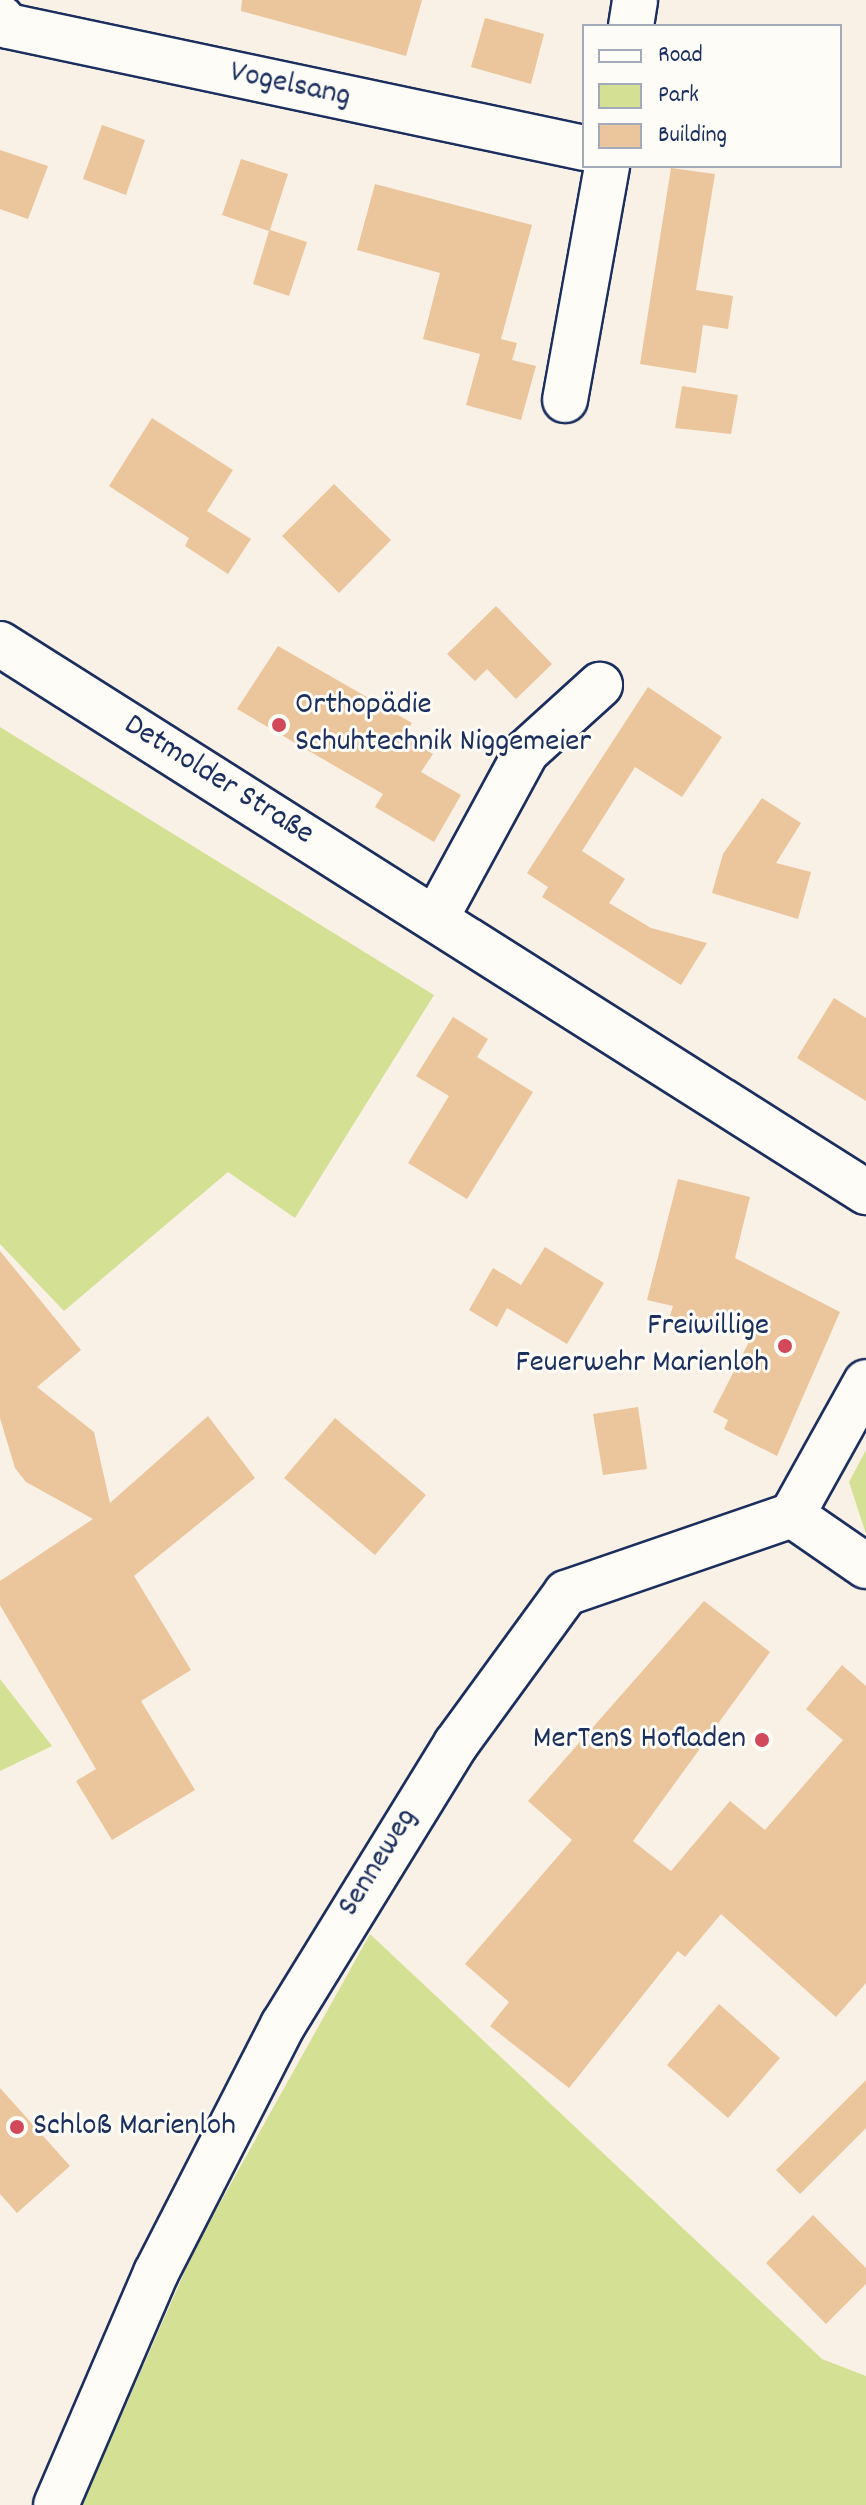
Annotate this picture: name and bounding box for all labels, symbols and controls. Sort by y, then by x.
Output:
legend [582,24,842,168]
text: Road [658,39,703,73]
street label: Vogelsang [226,54,354,118]
text: Park [658,79,699,113]
text: Building [658,119,727,153]
place label: Orthopädie Schuhtechnik Niggemeier [295,688,591,763]
street label: Detmolder Straße [116,707,320,855]
marker: Orthopädie Schuhtechnik Niggemeier [270,716,288,734]
place label: Freiwillige Feuerwehr Marienloh [515,1309,769,1384]
marker: Freiwillige Feuerwehr Marienloh [776,1337,794,1355]
place label: MerTenS Hofladen [533,1721,746,1759]
marker: MerTenS Hofladen [753,1731,771,1749]
street label: Senneweg [331,1802,427,1924]
place label: Schloß Marienloh [33,2108,236,2146]
marker: Schloß Marienloh [8,2118,26,2136]

